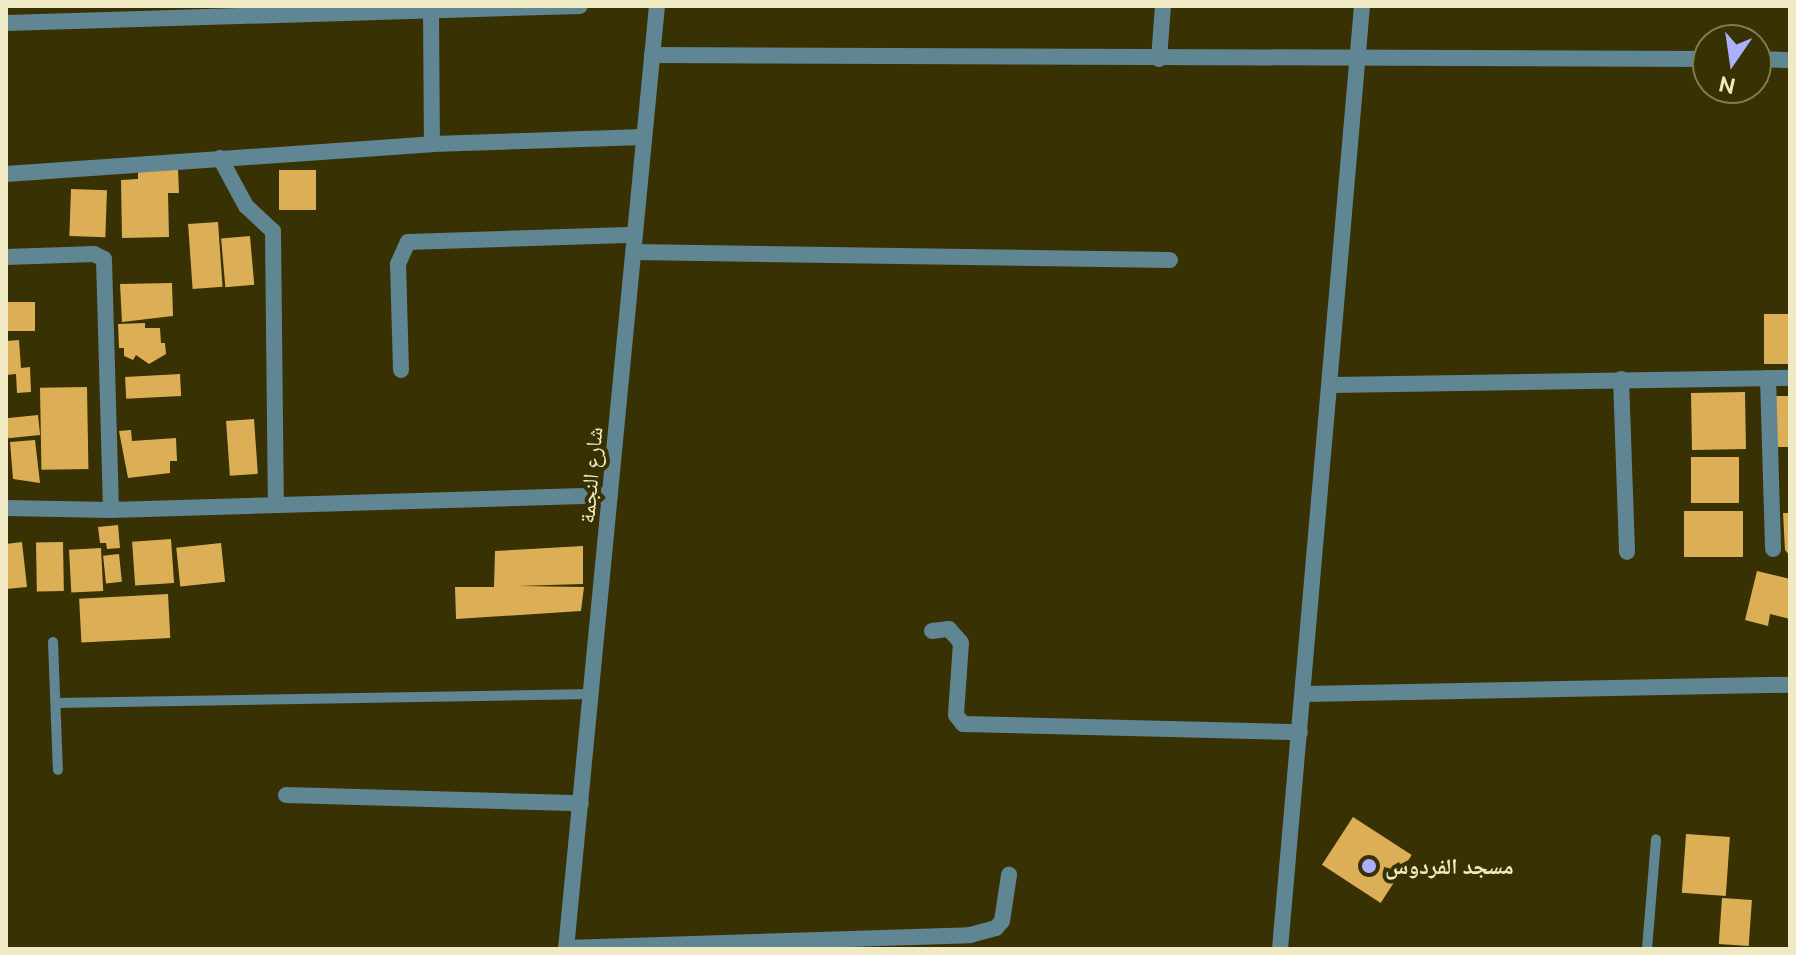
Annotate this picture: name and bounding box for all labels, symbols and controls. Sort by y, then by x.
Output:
north arrow [1692,24,1772,104]
text: N [1716,72,1738,100]
street label: شارع النجمة [573,426,607,524]
place label: مسجد الفردوس [1385,853,1514,879]
marker: مسجد الفردوس [1360,857,1378,875]

